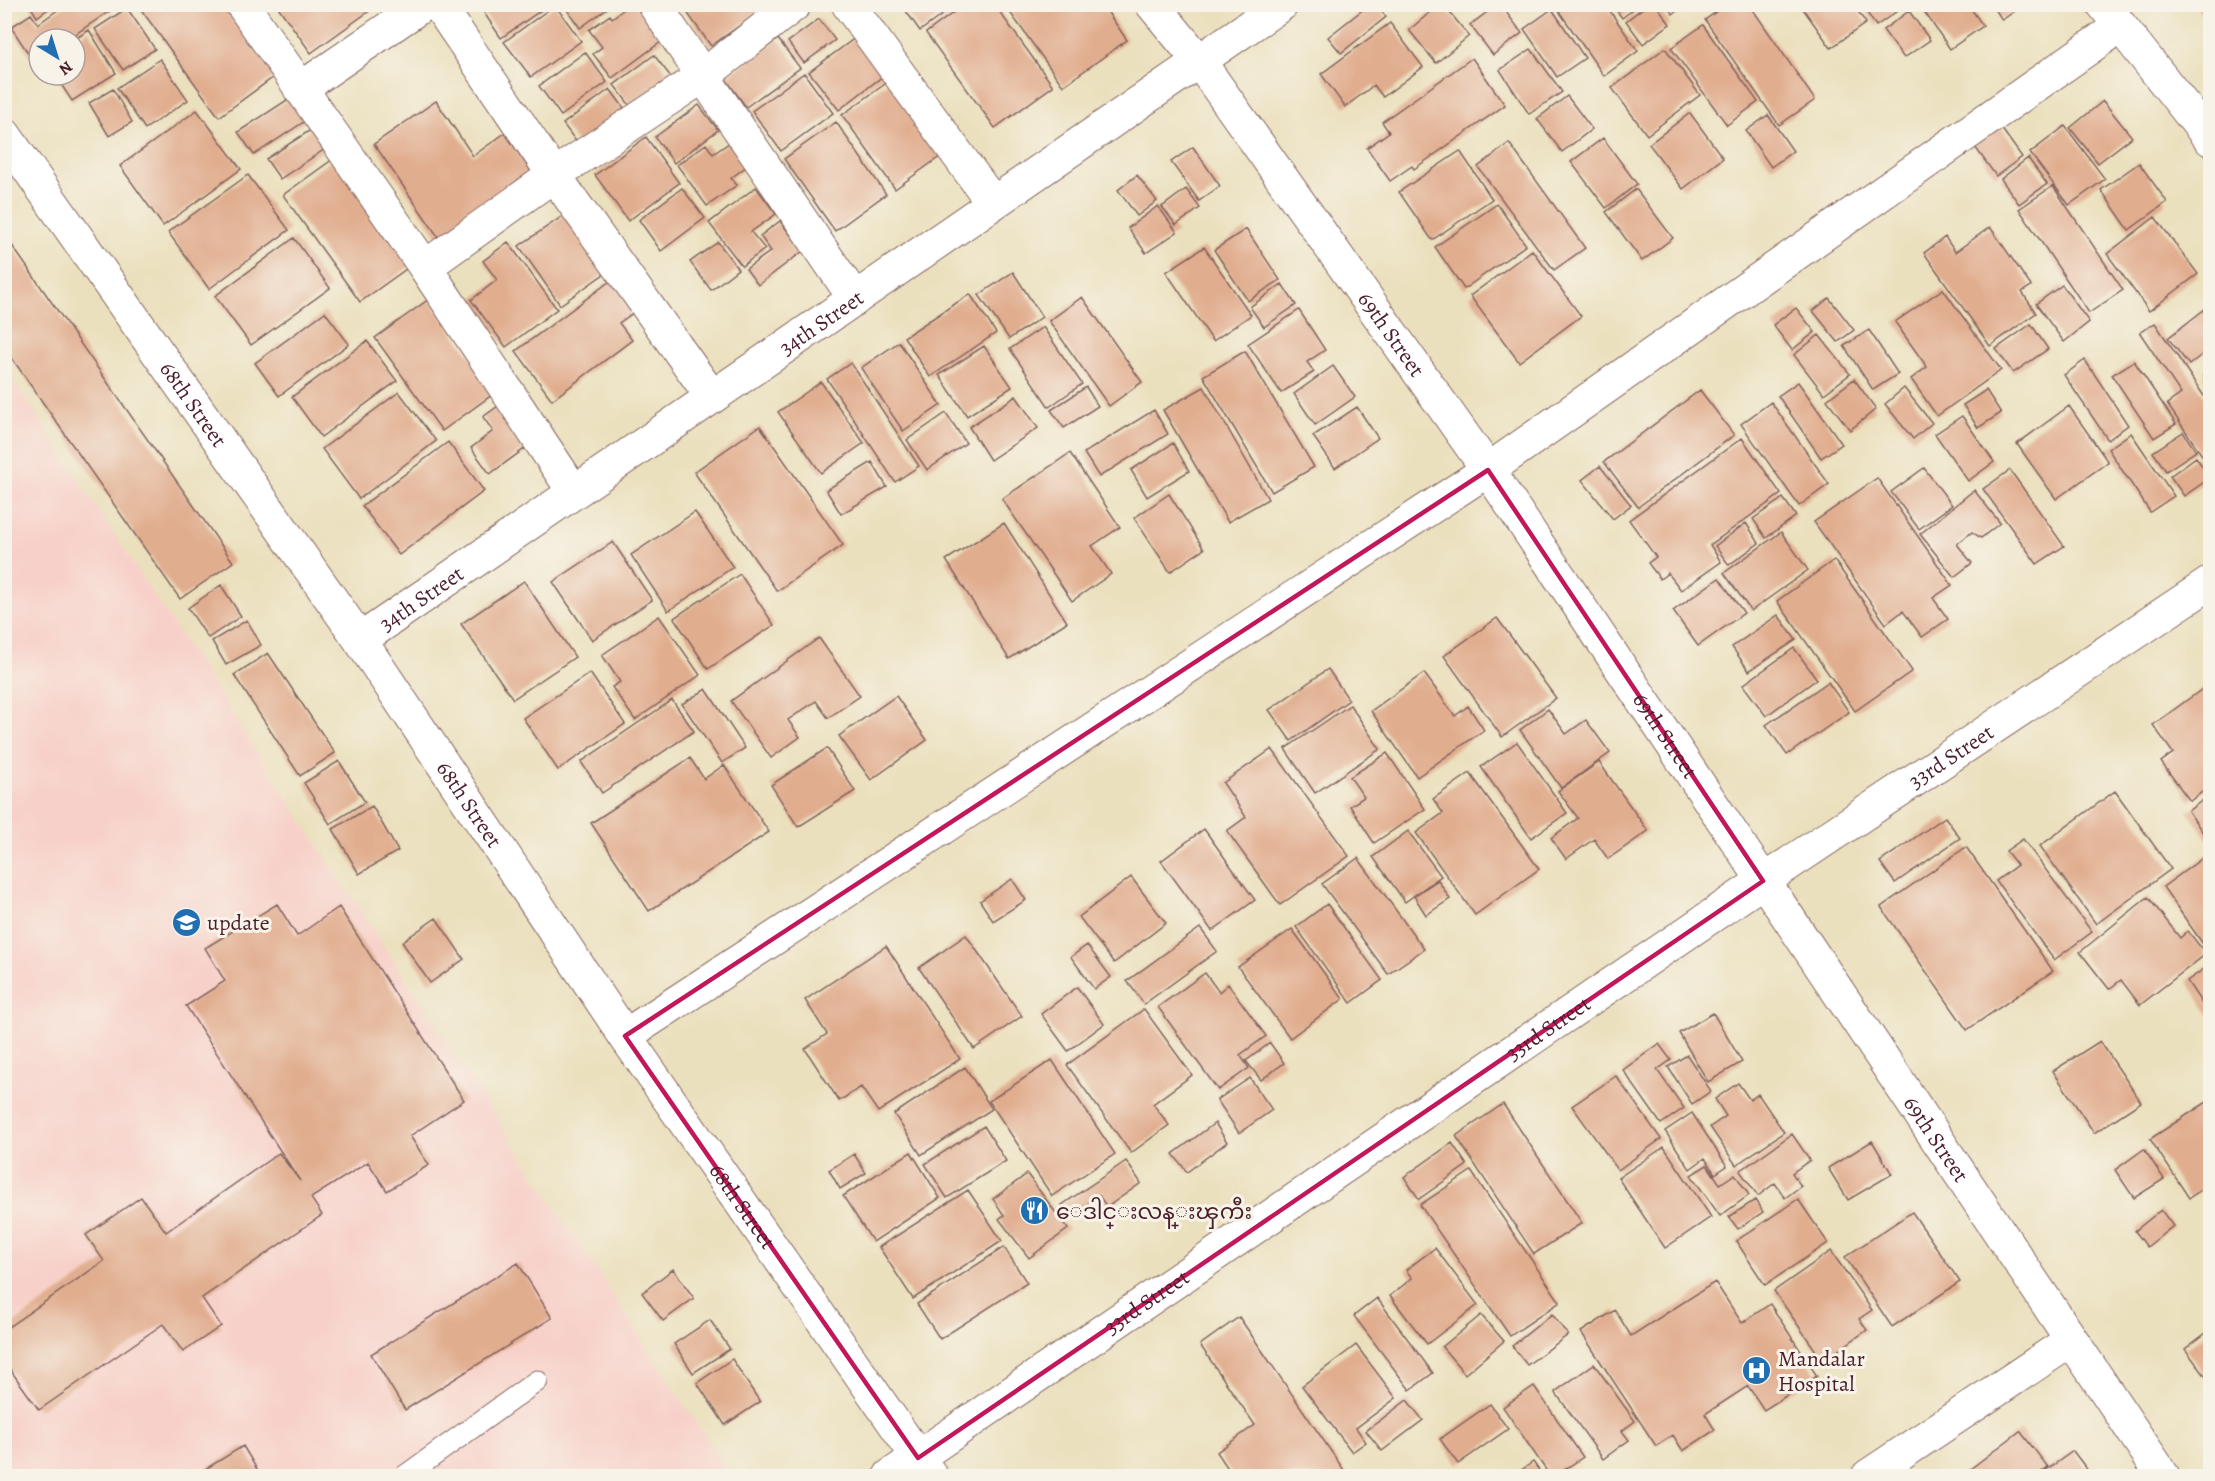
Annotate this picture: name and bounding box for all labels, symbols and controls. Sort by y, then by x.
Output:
north arrow [27,27,87,87]
text: N [54,56,77,81]
street label: 34th Street [773,283,870,363]
street label: 69th Street [1351,286,1431,383]
street label: 68th Street [153,356,234,453]
street label: 34th Street [373,559,470,639]
street label: 69th Street [1625,687,1705,785]
street label: 33rd Street [1903,717,2000,796]
street label: 68th Street [429,755,509,854]
school or university icon: update [170,906,202,938]
place label: update [207,908,270,938]
street label: 33rd Street [1500,989,1597,1068]
street label: 69th Street [1896,1090,1976,1188]
street label: 68th Street [702,1157,783,1255]
restaurant icon: ေဒါင္းလန္းၾကီး [1019,1195,1051,1227]
place label: ေဒါင္းလန္းၾကီး [1056,1196,1252,1229]
street label: 33rd Street [1098,1263,1195,1342]
place label: Mandalar Hospital [1778,1344,1865,1399]
hospital icon: Mandalar Hospital [1741,1355,1773,1387]

